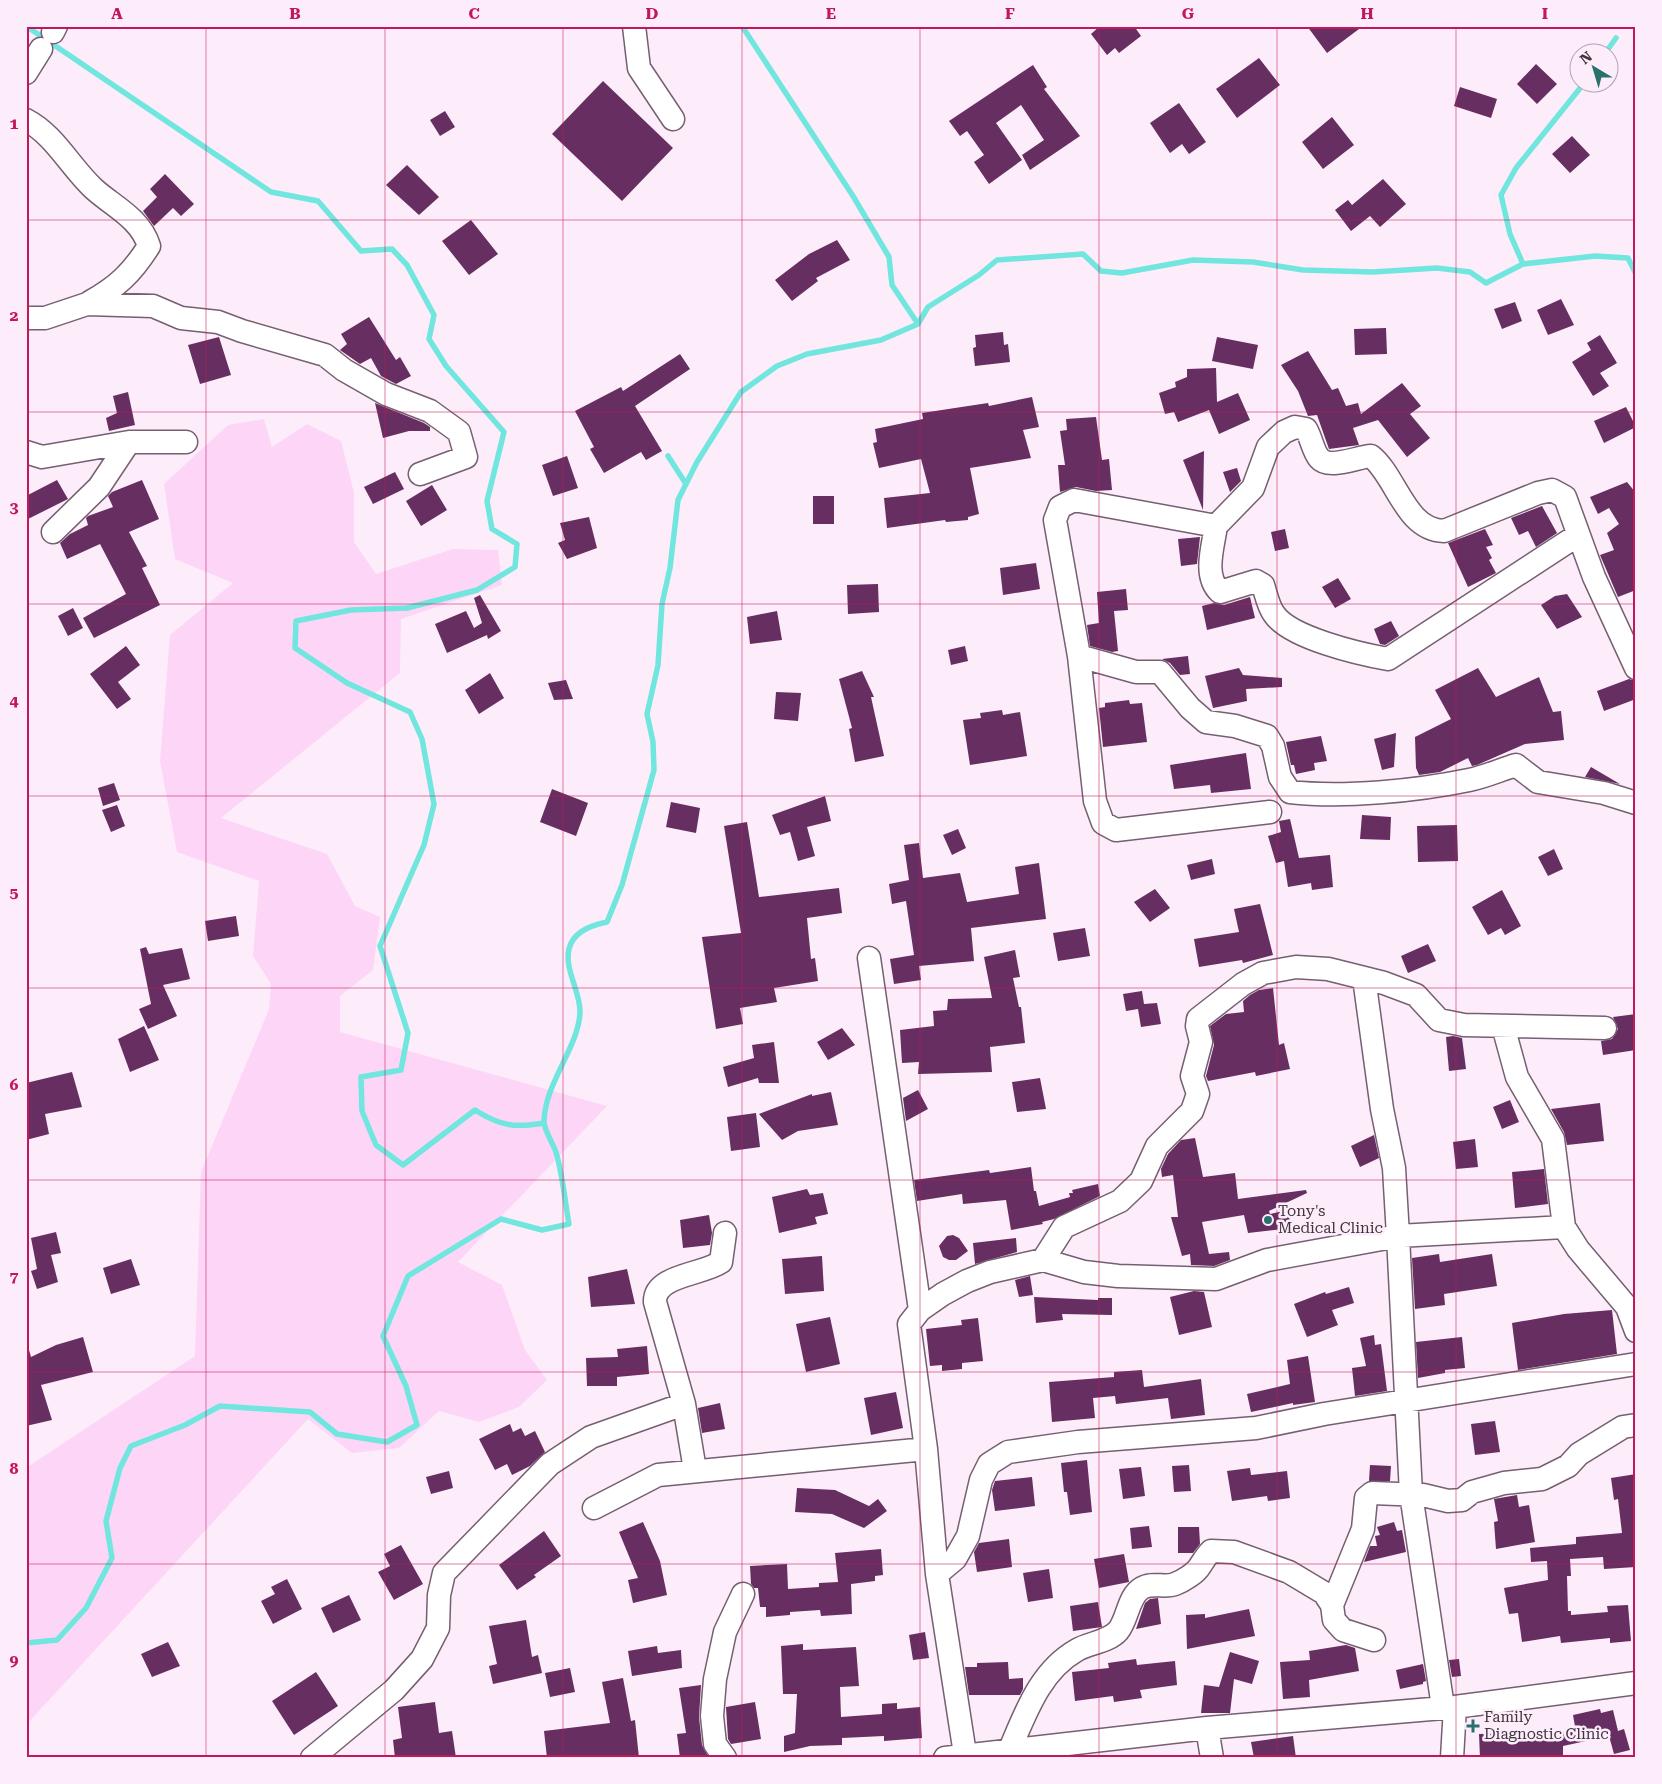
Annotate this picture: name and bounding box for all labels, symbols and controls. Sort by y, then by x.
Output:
text: A [111,4,123,23]
text: B [289,4,301,23]
text: C [468,4,480,23]
text: D [646,4,659,23]
text: E [826,4,836,23]
text: F [1005,4,1015,23]
text: G [1182,4,1195,23]
text: H [1360,4,1374,23]
text: I [1542,4,1548,23]
north arrow [1570,42,1620,92]
text: N [1577,48,1595,67]
text: 1 [10,114,19,133]
text: 2 [10,306,19,325]
text: 3 [10,498,19,517]
text: 4 [10,691,19,710]
text: 5 [10,883,19,902]
text: 6 [10,1075,19,1094]
place label: Tony's Medical Clinic [1278,1202,1383,1237]
marker: Tony's Medical Clinic [1262,1214,1274,1226]
text: 7 [10,1267,19,1286]
text: 8 [10,1459,19,1478]
text: 9 [10,1651,19,1670]
place label: Family Diagnostic Clinic [1484,1708,1609,1743]
marker: Family Diagnostic Clinic [1466,1719,1480,1733]

